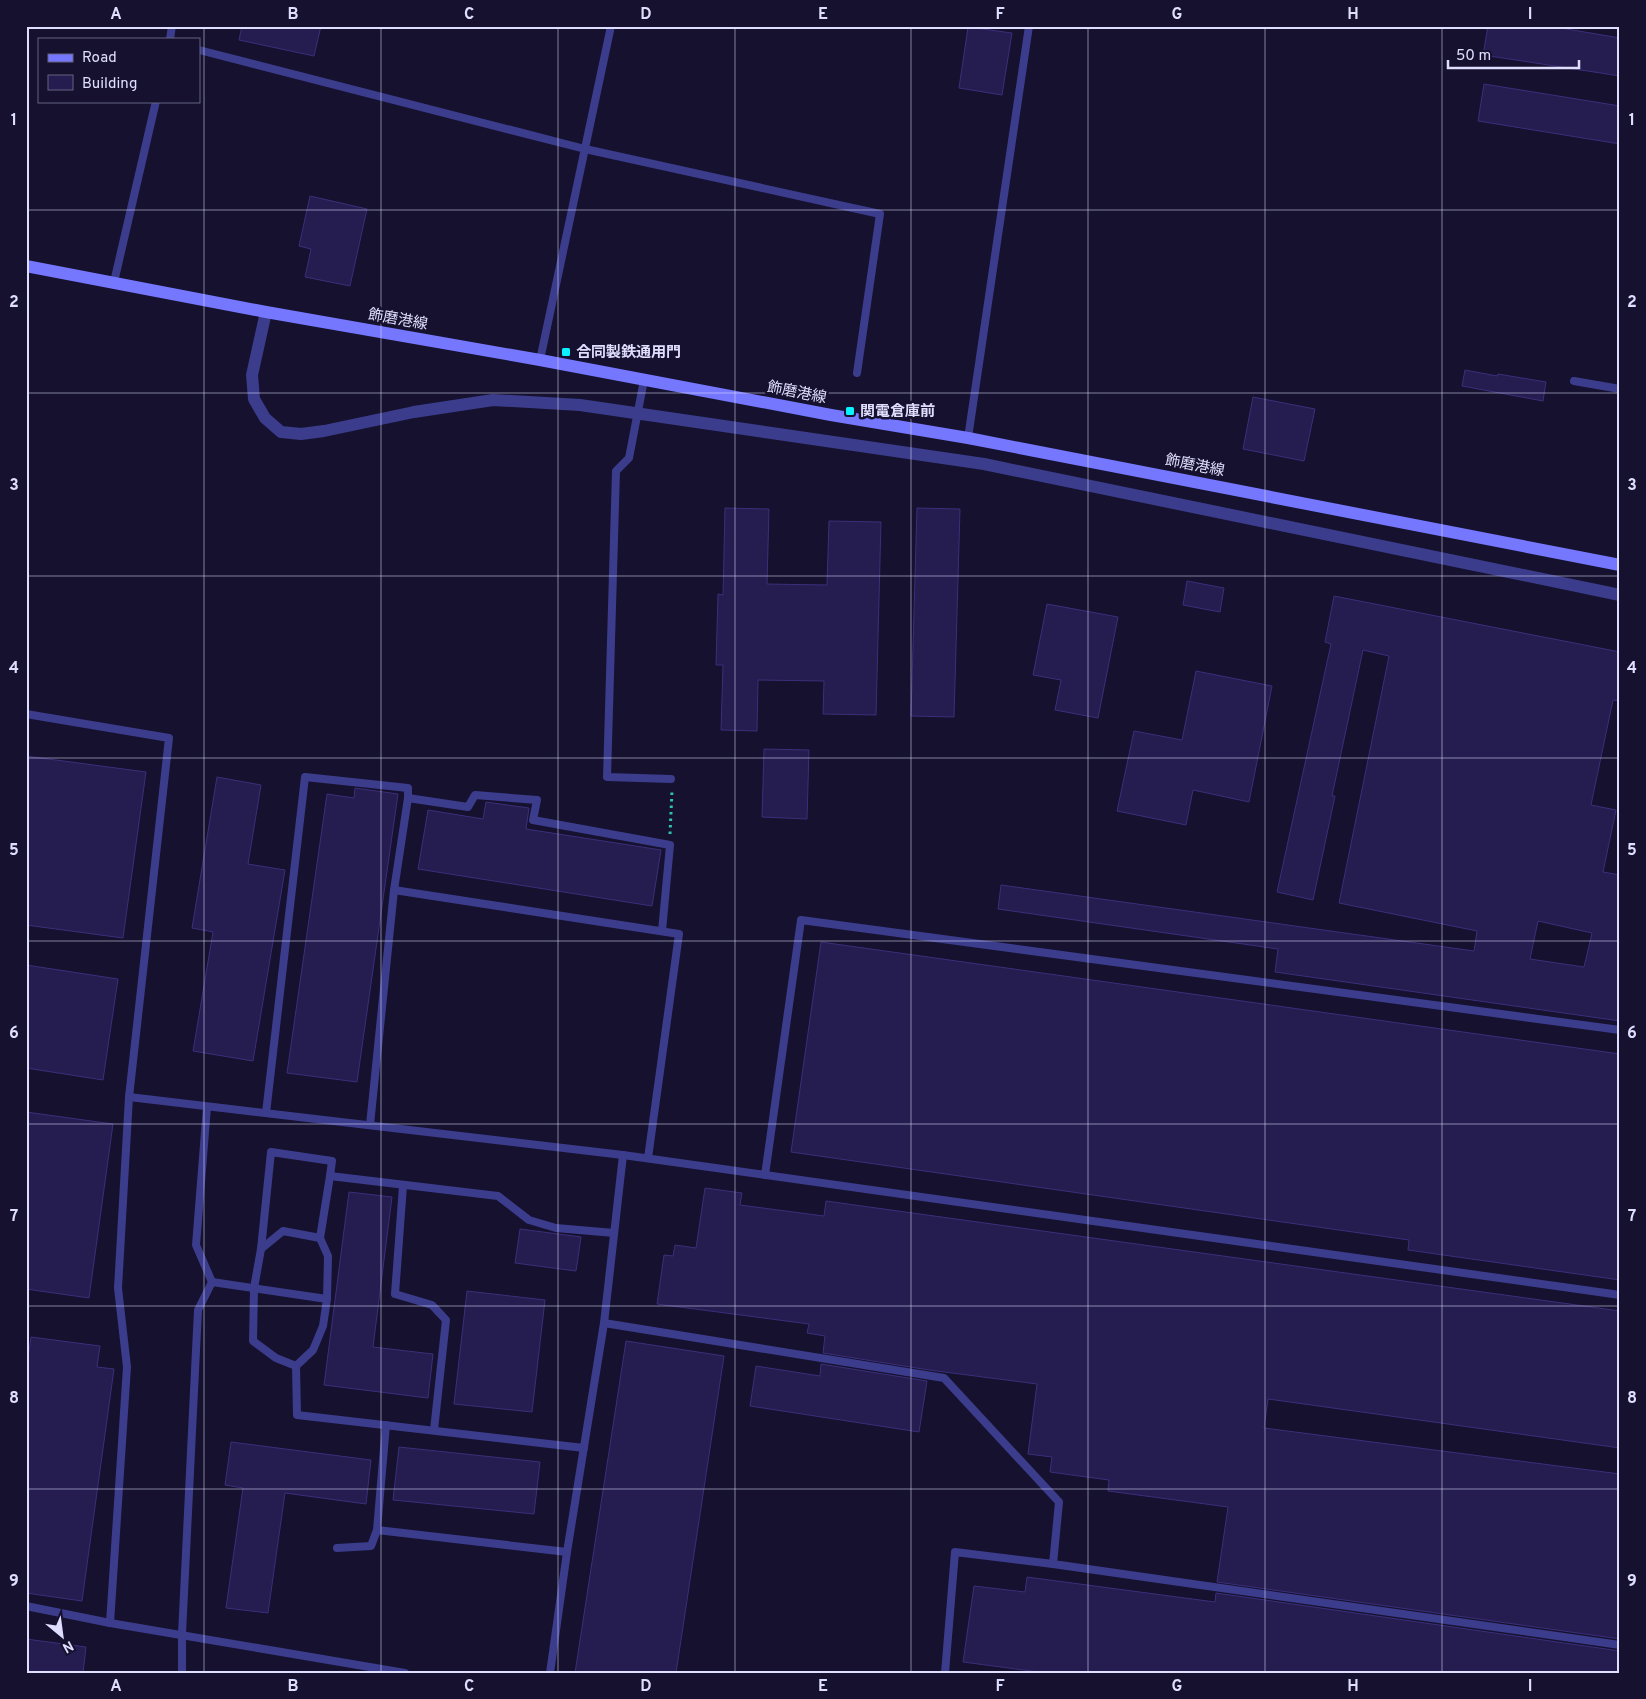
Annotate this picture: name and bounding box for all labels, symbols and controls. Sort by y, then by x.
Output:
text: A [110,5,122,25]
text: B [287,5,299,25]
text: C [464,5,474,25]
text: D [640,5,652,25]
text: E [818,5,828,25]
text: F [995,5,1005,25]
text: G [1172,5,1182,25]
text: H [1347,5,1359,25]
text: I [1528,5,1532,25]
legend [38,38,200,102]
scale bar [1448,38,1580,70]
text: 50 m [1456,47,1491,66]
text: Road [82,49,117,68]
text: Building [82,75,137,94]
text: 1 [11,111,17,131]
text: 1 [1629,111,1635,131]
text: 2 [9,293,19,313]
text: 2 [1627,293,1637,313]
street label: 飾磨港線 [367,305,429,335]
place label: 合同製鉄通用門 [576,343,681,363]
marker: 合同製鉄通用門 [560,346,572,358]
street label: 飾磨港線 [765,377,828,409]
place label: 関電倉庫前 [860,402,935,422]
marker: 関電倉庫前 [844,405,856,417]
street label: 飾磨港線 [1163,450,1226,482]
text: 3 [9,476,19,496]
text: 3 [1627,476,1637,496]
text: 4 [9,659,19,679]
text: 4 [1627,659,1637,679]
text: 5 [9,841,19,861]
text: 5 [1627,841,1637,861]
text: 6 [9,1024,19,1044]
text: 6 [1627,1024,1637,1044]
text: 7 [10,1207,18,1227]
text: 7 [1628,1207,1636,1227]
text: 8 [9,1389,19,1409]
text: 8 [1627,1389,1637,1409]
text: 9 [9,1572,19,1592]
text: 9 [1627,1572,1637,1592]
north arrow [38,1612,88,1662]
text: N [59,1636,76,1656]
text: A [110,1677,122,1697]
text: B [287,1677,299,1697]
text: C [464,1677,474,1697]
text: D [640,1677,652,1697]
text: E [818,1677,828,1697]
text: F [995,1677,1005,1697]
text: G [1172,1677,1182,1697]
text: H [1347,1677,1359,1697]
text: I [1528,1677,1532,1697]

